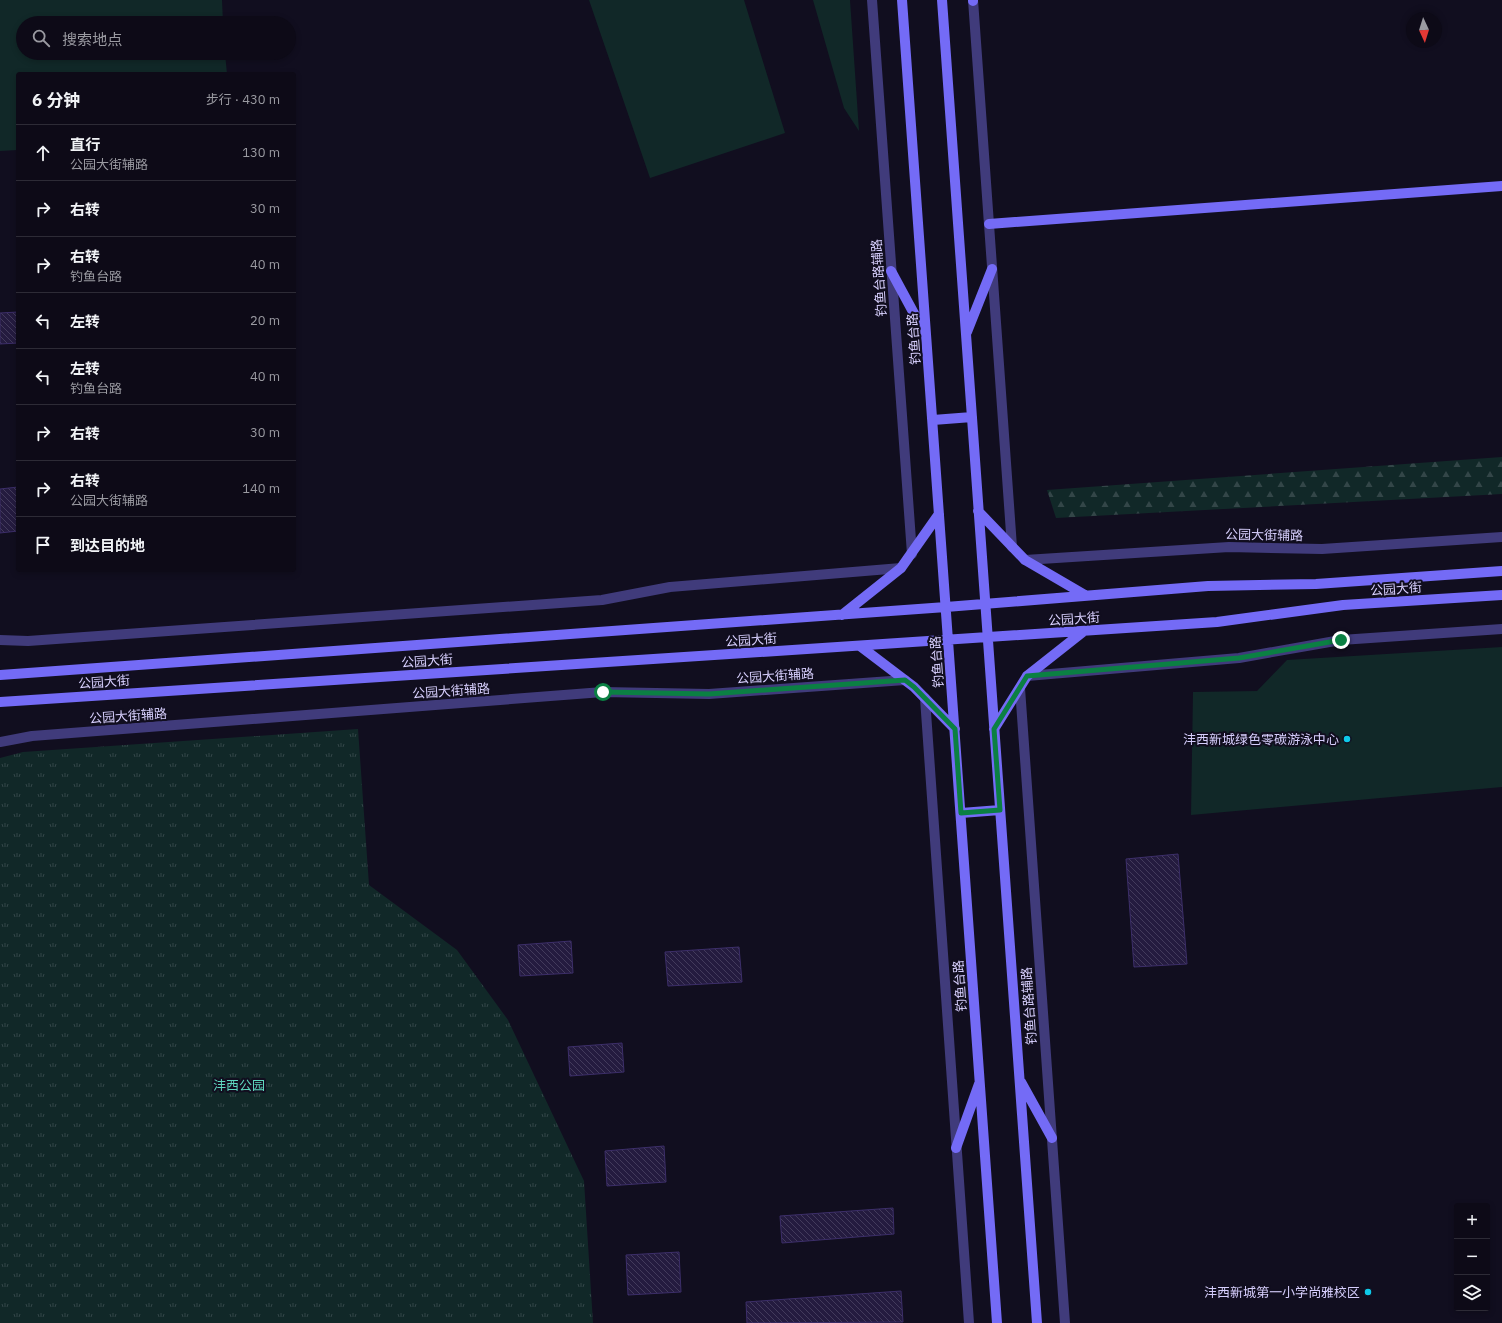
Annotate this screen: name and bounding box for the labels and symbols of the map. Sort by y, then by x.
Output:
north arrow [1406,12,1442,48]
street label: 钓鱼台路辅路 [868,238,890,318]
street label: 钓鱼台路 [904,312,924,366]
street label: 公园大街辅路 [1225,526,1303,544]
street label: 公园大街 [1369,579,1423,599]
street label: 公园大街 [1047,609,1101,629]
street label: 公园大街 [724,630,778,650]
route end [1332,631,1350,649]
street label: 钓鱼台路 [927,635,947,689]
street label: 公园大街 [400,651,454,671]
street label: 公园大街辅路 [735,665,815,687]
street label: 公园大街 [77,672,131,692]
street label: 公园大街辅路 [411,680,491,702]
route start [594,683,612,701]
street label: 公园大街辅路 [88,705,168,727]
place label: 沣西新城绿色零碳游泳中心 [1183,731,1339,748]
marker: 沣西新城绿色零碳游泳中心 [1342,734,1352,744]
street label: 钓鱼台路 [950,959,970,1013]
street label: 钓鱼台路辅路 [1018,966,1040,1046]
park label: 沣西公园 [213,1077,265,1094]
place label: 沣西新城第一小学尚雅校区 [1204,1284,1360,1301]
marker: 沣西新城第一小学尚雅校区 [1363,1287,1373,1297]

